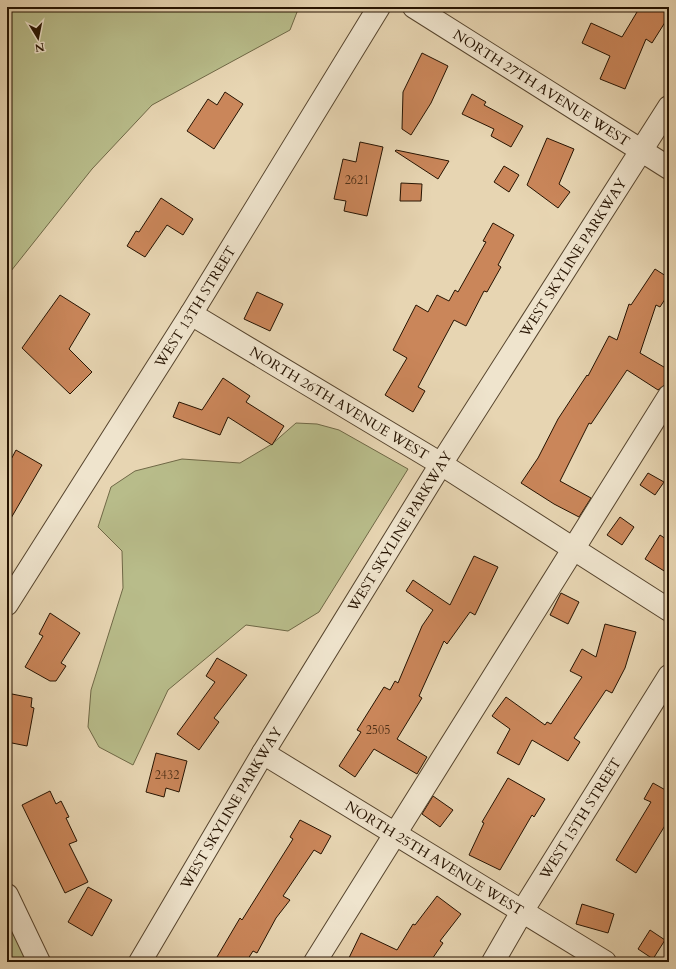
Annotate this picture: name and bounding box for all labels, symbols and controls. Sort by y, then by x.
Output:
north arrow [18,18,58,58]
street label: NORTH 27TH AVENUE WEST [449,25,633,151]
text: N [33,39,46,56]
house number: 2621 [345,172,369,188]
street label: WEST SKYLINE PARKWAY [515,174,631,342]
street label: WEST 13TH STREET [150,242,241,372]
street label: NORTH 26TH AVENUE WEST [246,342,432,465]
street label: WEST SKYLINE PARKWAY [343,447,457,616]
house number: 2505 [366,722,390,738]
street label: WEST SKYLINE PARKWAY [176,723,287,893]
street label: WEST 15TH STREET [535,754,626,884]
house number: 2432 [155,767,179,783]
street label: NORTH 25TH AVENUE WEST [342,796,527,920]

